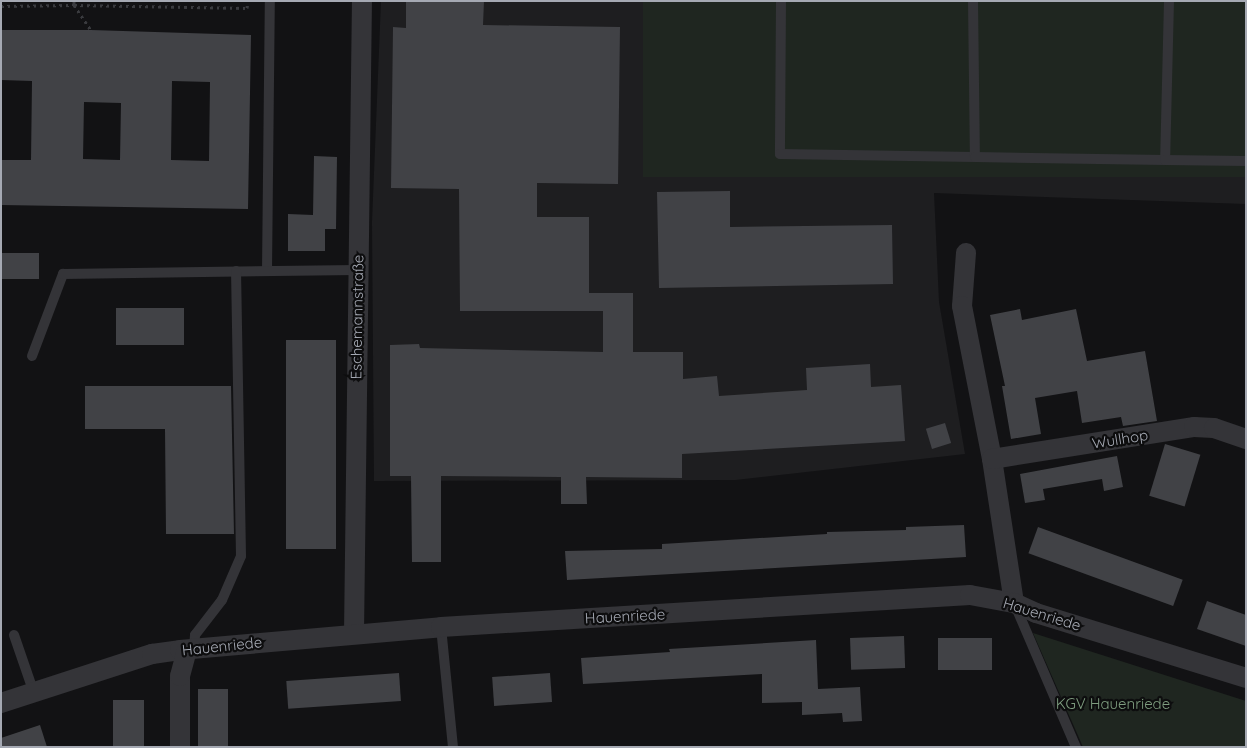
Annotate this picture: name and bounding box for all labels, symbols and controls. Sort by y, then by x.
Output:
street label: Eschemannstraße [347,254,367,380]
street label: Wullhop [1091,426,1149,452]
street label: Hauenriede [1001,594,1083,634]
street label: Hauenriede [584,605,666,627]
street label: Hauenriede [181,633,263,659]
park label: KGV Hauenriede [1056,695,1170,713]

